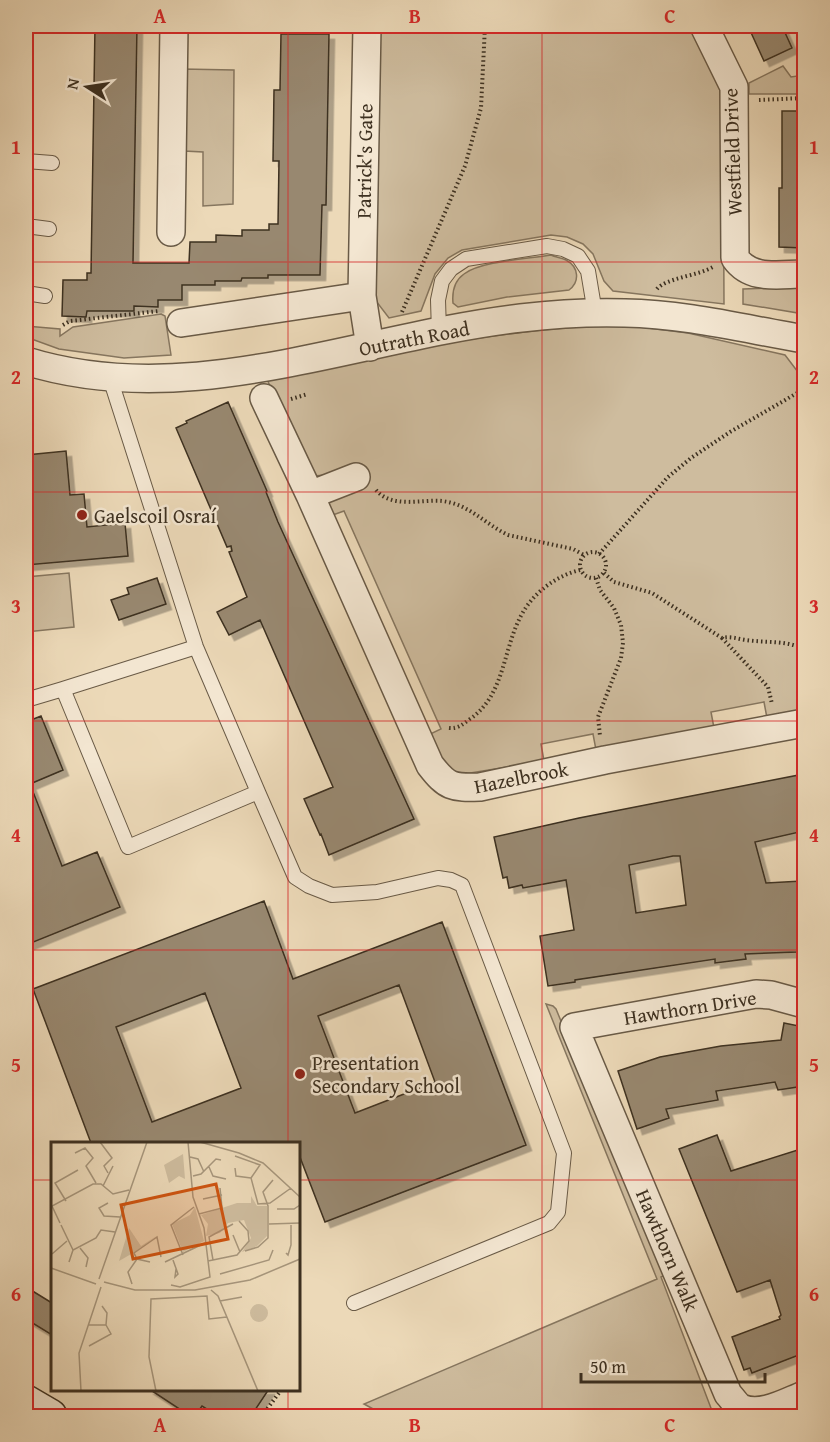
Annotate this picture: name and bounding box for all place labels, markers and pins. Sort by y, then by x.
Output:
place label: Gaelscoil Osraí [94,501,216,530]
marker: Gaelscoil Osraí [75,508,89,522]
place label: Presentation Secondary School [312,1048,460,1100]
marker: Presentation Secondary School [293,1067,307,1081]

